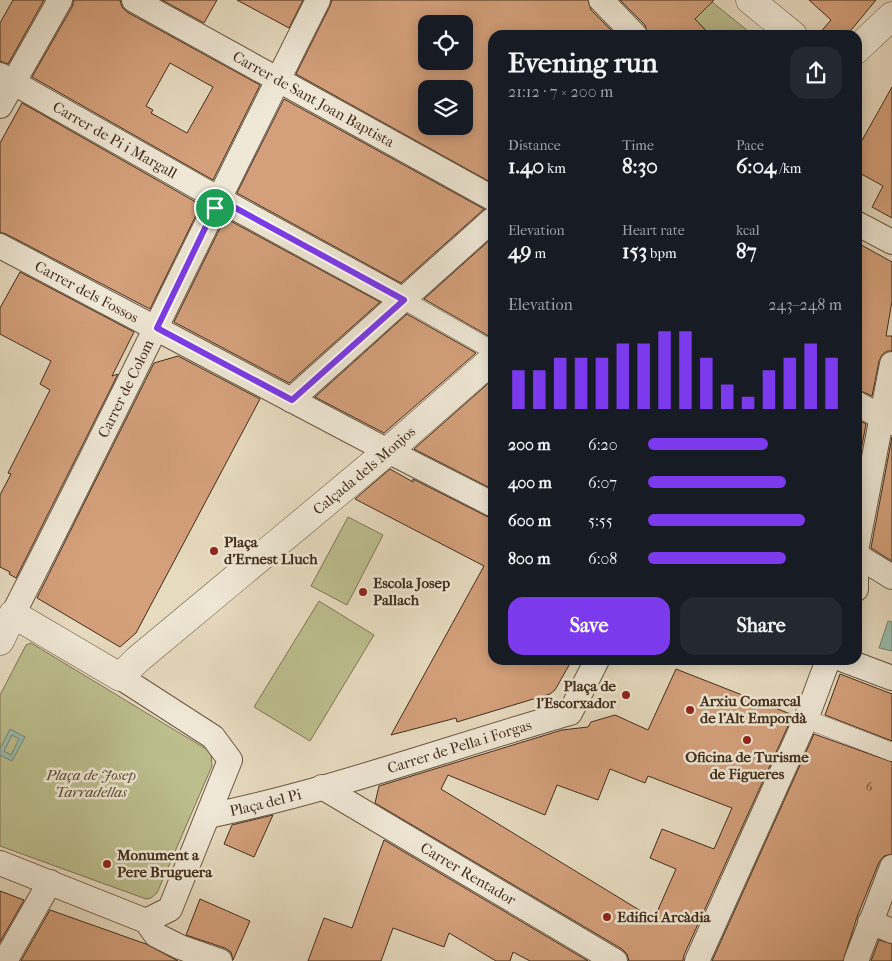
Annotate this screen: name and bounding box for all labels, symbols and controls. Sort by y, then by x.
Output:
map controls [418,15,473,135]
button: locate [418,15,473,70]
text: Evening run [508,46,658,79]
street label: Carrer de Sant Joan Baptista [229,47,398,152]
button: share [790,47,842,99]
button: layers [418,80,473,135]
text: 21:12 · 7 × 200 m [508,82,613,101]
street label: Carrer de Pi i Margall [49,98,180,182]
text: Distance [508,137,561,154]
text: Time [622,137,654,154]
text: Pace [736,137,764,154]
text: 1.40 [508,154,544,178]
text: 8:30 [622,154,658,178]
text: 6:04 [736,154,776,178]
text: km [544,160,566,177]
text: /km [776,160,801,177]
pin [194,187,236,229]
icon: arrive [201,194,229,222]
text: Elevation [508,222,565,239]
text: Heart rate [622,222,685,239]
text: kcal [736,222,760,239]
text: 49 [508,239,531,263]
text: 153 [622,239,647,263]
text: 87 [736,239,757,263]
text: m [531,245,546,262]
text: bpm [647,245,677,262]
street label: Carrer dels Fossos [32,257,142,327]
text: Elevation [508,295,573,314]
text: 243–248 m [768,295,842,314]
street label: Carrer de Colom [94,336,158,441]
street label: Calçada dels Monjos [309,422,419,519]
text: 200 m [508,435,551,454]
text: 6:20 [588,435,618,454]
text: 400 m [508,473,552,492]
text: 6:07 [588,473,617,492]
text: 600 m [508,511,551,530]
text: 5:55 [588,511,613,530]
place label: Plaça d'Ernest Lluch [224,533,318,568]
marker: Plaça d'Ernest Lluch [208,545,220,557]
text: 800 m [508,549,550,568]
text: 6:08 [588,549,617,568]
place label: Escola Josep Pallach [373,574,450,609]
marker: Escola Josep Pallach [357,586,369,598]
button: Save [508,597,670,655]
button: Share [680,597,842,655]
place label: Plaça de l'Escorxador [536,677,617,712]
marker: Plaça de l'Escorxador [620,689,632,701]
place label: Arxiu Comarcal de l'Alt Empordà [699,692,807,727]
marker: Arxiu Comarcal de l'Alt Empordà [684,704,696,716]
street label: Carrer de Pella i Forgas [385,716,534,777]
marker: Oficina de Turisme de Figueres [741,734,753,746]
place label: Oficina de Turisme de Figueres [685,748,809,783]
park label: Plaça de Josep Tarradellas [45,766,136,801]
house number: 6 [866,780,873,794]
street label: Plaça del Pi [228,785,304,820]
street label: Carrer Rentador [417,839,520,909]
place label: Monument a Pere Bruguera [116,846,213,881]
marker: Monument a Pere Bruguera [101,858,113,870]
place label: Edifici Arcàdia [617,908,712,926]
marker: Edifici Arcàdia [601,911,613,923]

